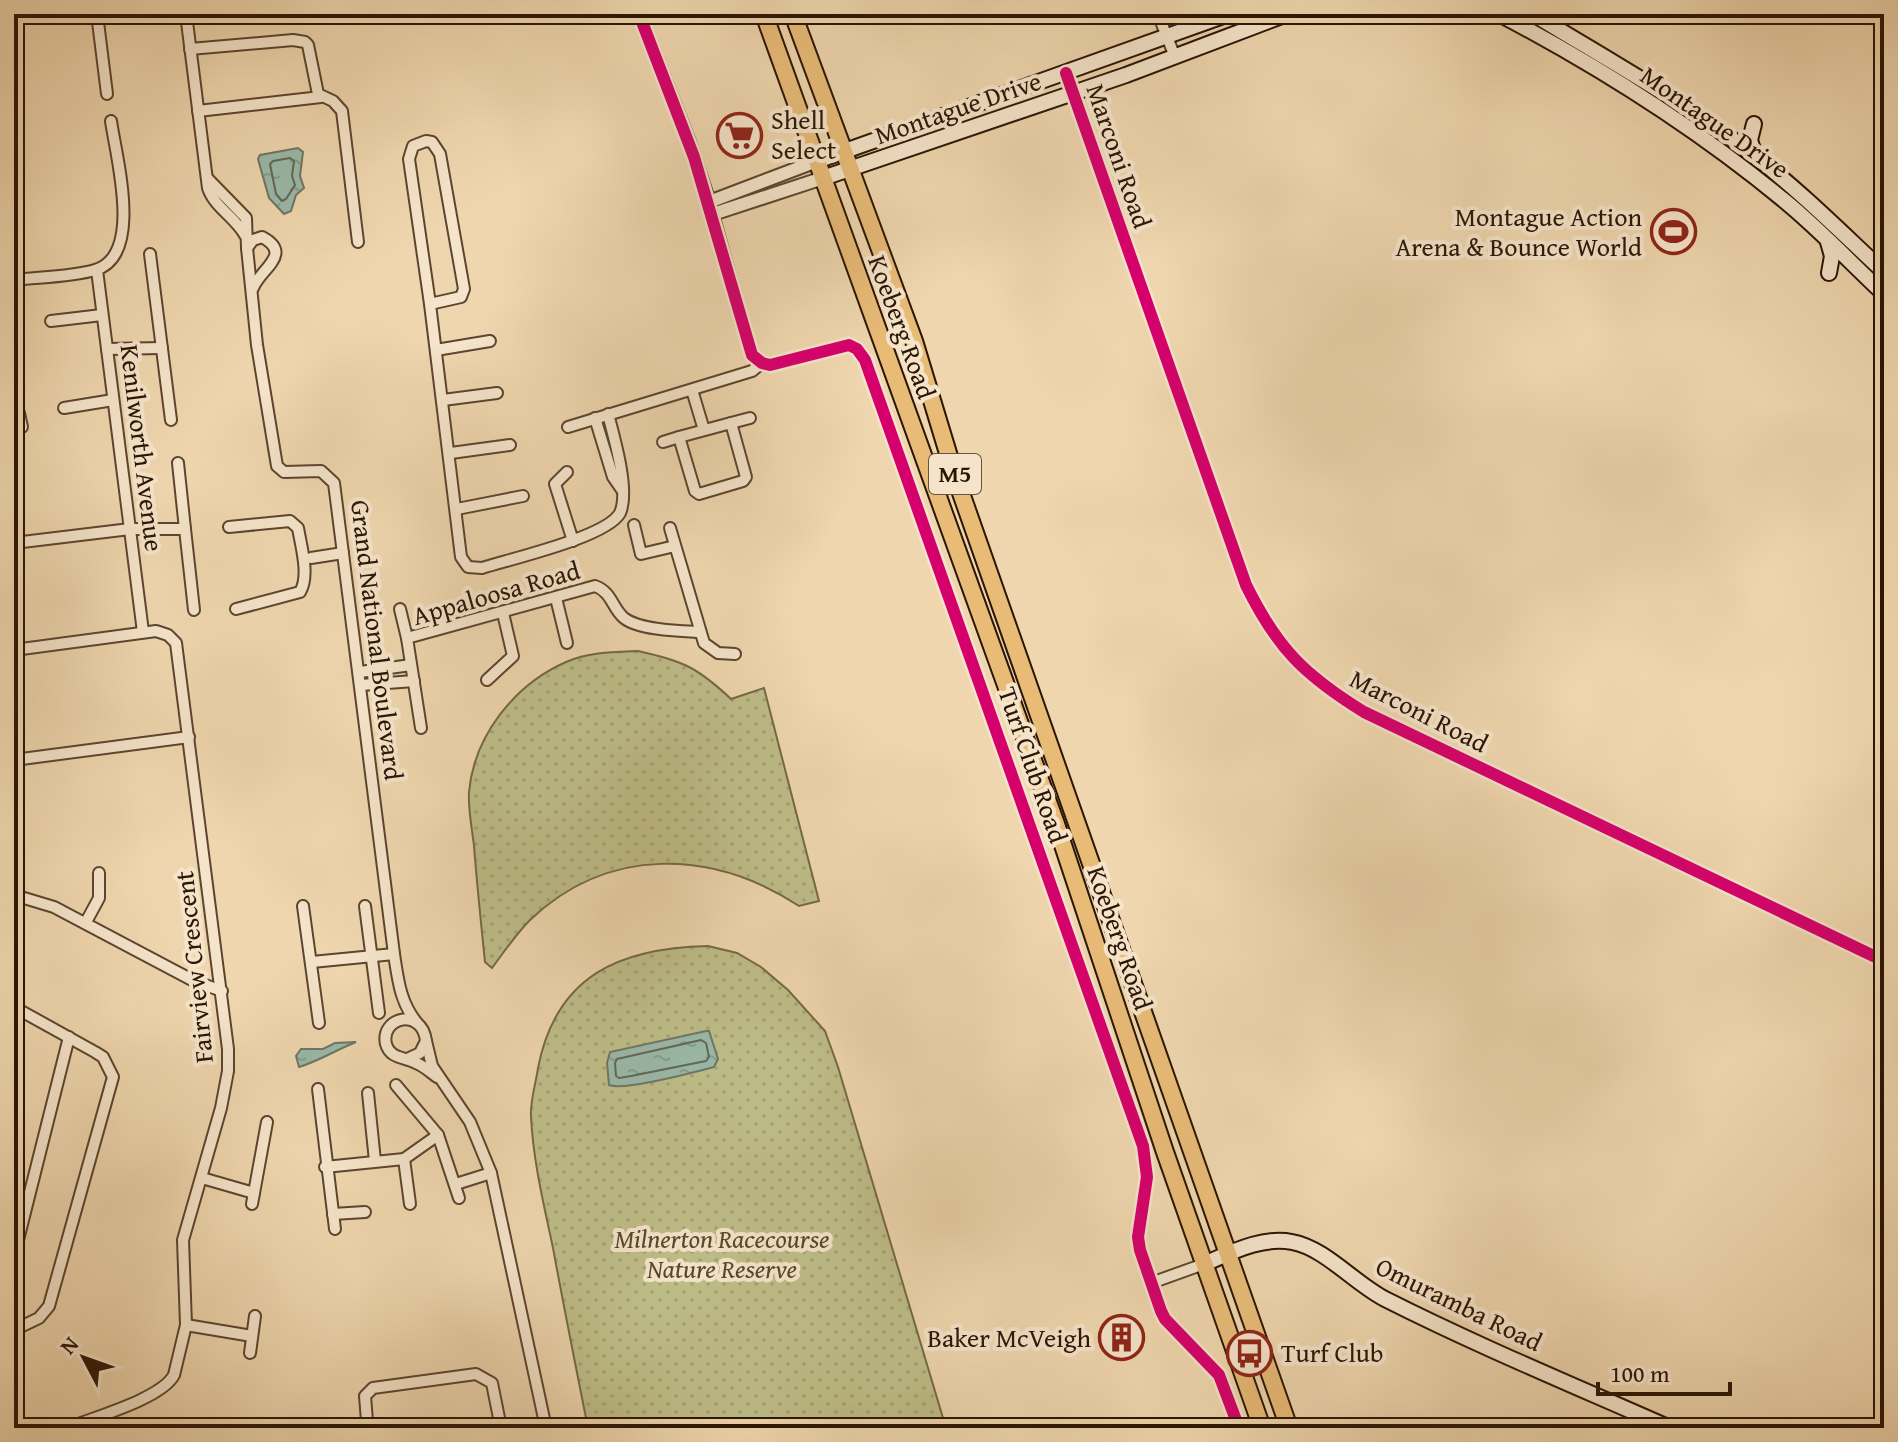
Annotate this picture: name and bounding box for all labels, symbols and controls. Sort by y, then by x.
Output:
street label: Montague Drive [1633,56,1798,187]
street label: Montague Drive [869,61,1046,154]
street label: Marconi Road [1076,78,1162,234]
place label: Shell Select [771,100,836,169]
supermarket icon: Shell Select [716,111,764,159]
place label: Montague Action Arena & Bounce World [1395,197,1642,266]
sports icon: Montague Action Arena & Bounce World [1649,208,1697,256]
street label: Koeberg Road [858,250,947,404]
street label: Kenilworth Avenue [110,342,175,554]
road number: M5 [929,454,981,494]
street label: Grand National Boulevard [341,498,414,782]
street label: Appaloosa Road [407,550,584,635]
street label: Marconi Road [1343,659,1495,762]
street label: Turf Club Road [989,682,1078,848]
street label: Koeberg Road [1078,860,1163,1015]
street label: Fairview Crescent [164,869,223,1065]
park label: Milnerton Racecourse Nature Reserve [615,1219,829,1288]
street label: Omuramba Road [1369,1246,1549,1361]
building icon: Baker McVeigh [1098,1314,1146,1362]
north arrow [44,1318,124,1398]
place label: Baker McVeigh [927,1318,1091,1357]
text: N [52,1329,86,1361]
bus stop icon: Turf Club [1226,1329,1274,1377]
place label: Turf Club [1281,1333,1383,1372]
scale bar [1598,1346,1730,1396]
text: 100 m [1610,1356,1670,1391]

